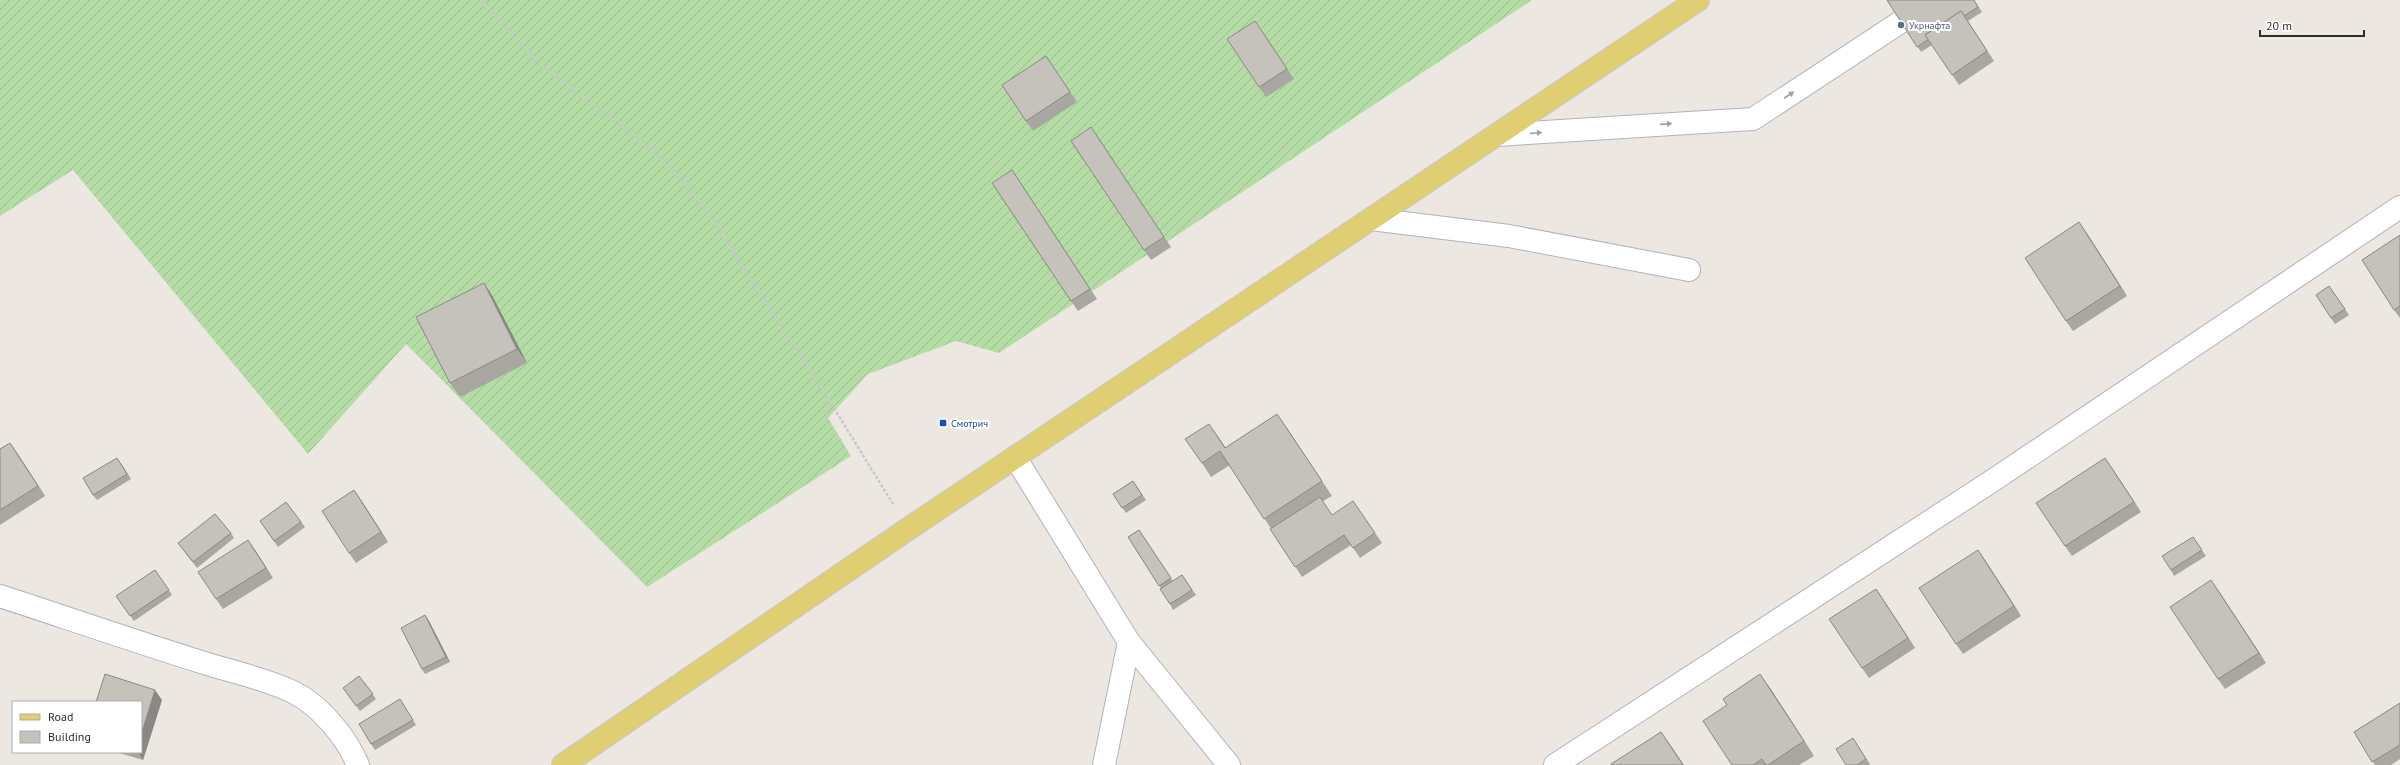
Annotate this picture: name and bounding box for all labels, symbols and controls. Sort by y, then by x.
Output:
scale bar [2260,12,2364,38]
text: 20 m [2266,18,2292,33]
place label: Укрнафта [1909,19,1950,32]
marker: Укрнафта [1896,20,1906,30]
one-way arrow [1784,91,1794,99]
one-way arrow [1660,121,1672,128]
one-way arrow [1530,129,1542,136]
place label: Смотрич [951,417,988,430]
marker: Смотрич [938,418,948,428]
legend [12,701,142,753]
text: Road [48,709,73,724]
text: Building [48,729,91,744]

